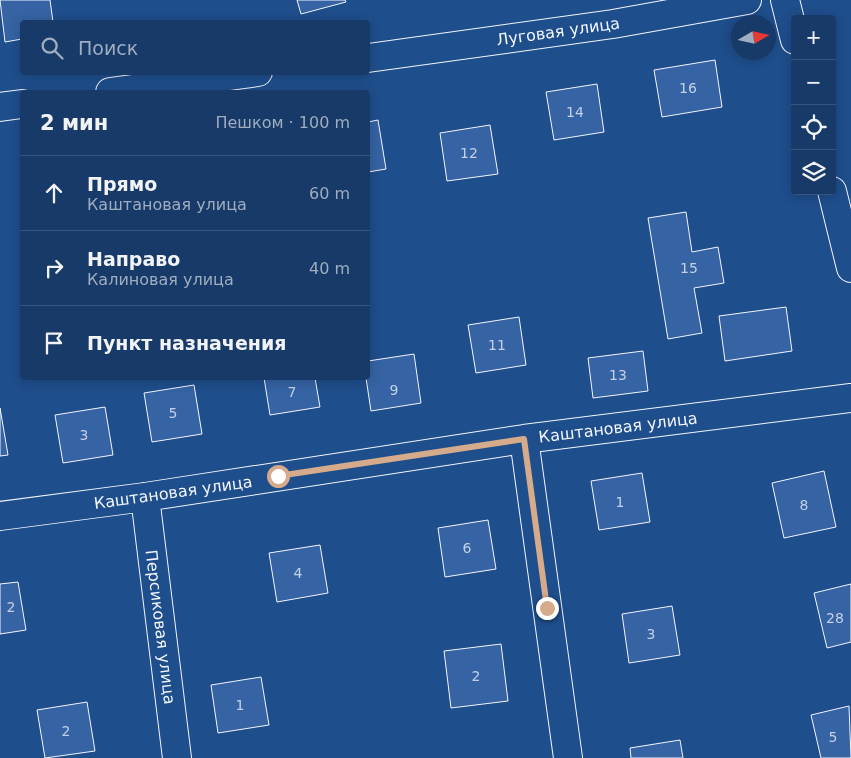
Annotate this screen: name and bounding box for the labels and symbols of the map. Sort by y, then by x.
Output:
street label: Луговая улица [495,13,621,50]
north arrow [731,15,776,60]
house number: 16 [679,80,697,96]
house number: 14 [566,104,584,120]
house number: 12 [460,145,478,161]
house number: 15 [680,260,698,276]
house number: 11 [488,337,506,353]
house number: 13 [609,367,627,383]
house number: 9 [390,382,398,398]
house number: 7 [288,384,296,400]
house number: 5 [169,405,177,421]
street label: Каштановая улица [538,408,699,447]
house number: 3 [80,427,88,443]
route start [267,465,290,488]
street label: Каштановая улица [93,472,254,513]
house number: 1 [616,494,624,510]
house number: 8 [800,497,808,513]
house number: 6 [463,540,472,556]
street label: Персиковая улица [142,549,179,705]
house number: 4 [294,565,303,581]
route end [536,597,559,620]
house number: 2 [7,599,15,615]
house number: 28 [826,610,844,626]
house number: 3 [647,626,655,642]
house number: 2 [472,668,480,684]
house number: 1 [236,697,244,713]
house number: 2 [62,723,70,739]
house number: 5 [829,729,837,745]

